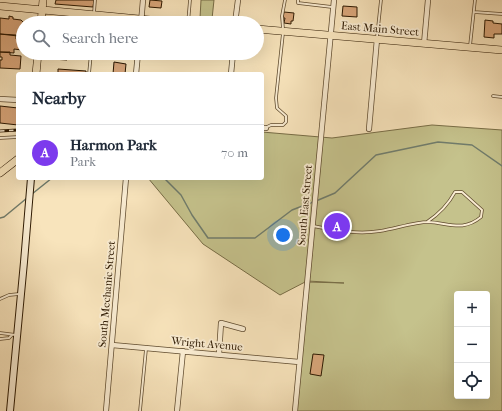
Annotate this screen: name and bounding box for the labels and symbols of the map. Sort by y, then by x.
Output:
street label: East Main Street [340,19,420,39]
street label: South East Street [295,164,315,246]
pin: A [324,211,350,241]
your location [273,225,293,245]
street label: South Mechanic Street [96,240,118,348]
street label: Wright Avenue [170,334,244,354]

